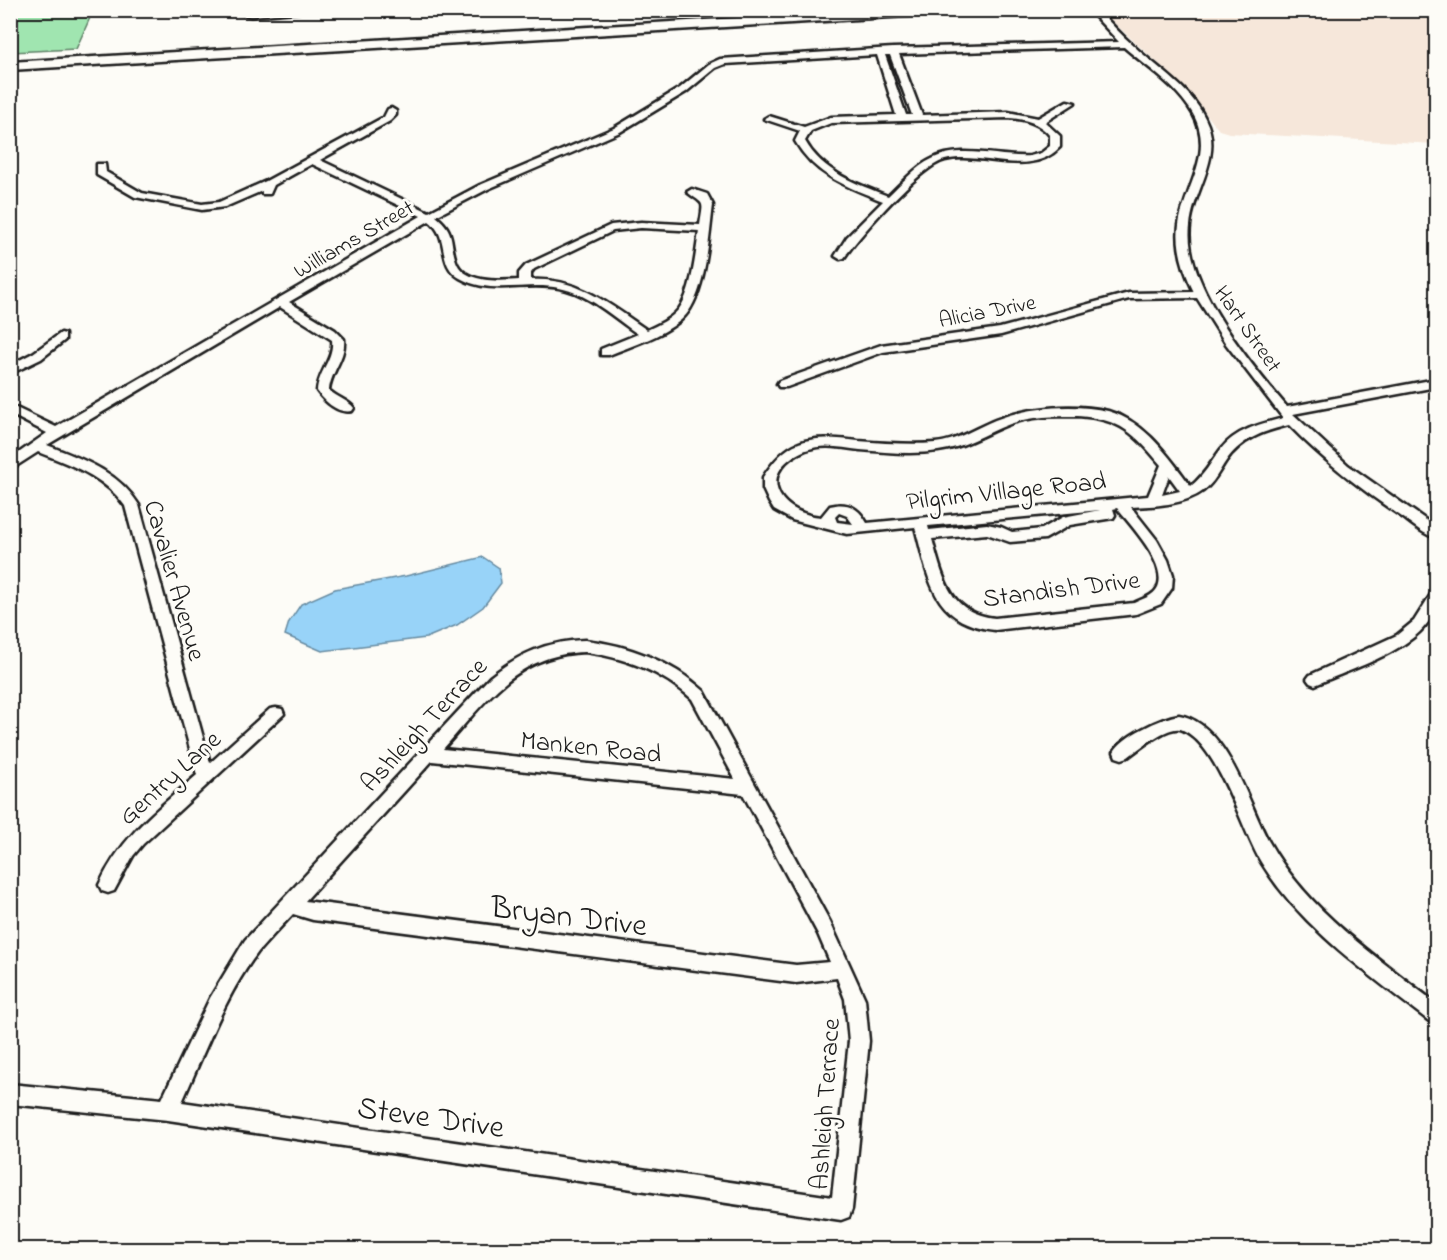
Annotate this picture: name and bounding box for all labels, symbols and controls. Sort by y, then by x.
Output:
street label: Williams Street [288,193,421,288]
street label: Hart Street [1205,280,1289,380]
street label: Alicia Drive [936,288,1039,338]
street label: Pilgrim Village Road [904,464,1109,522]
street label: Cavalier Avenue [132,496,214,666]
street label: Standish Drive [981,562,1142,619]
street label: Ashleigh Terrace [353,650,498,802]
street label: Gentry Lane [111,723,231,836]
street label: Manken Road [518,723,663,775]
street label: Bryan Drive [487,885,650,951]
street label: Ashleigh Terrace [802,1017,852,1191]
street label: Steve Drive [354,1086,508,1153]

